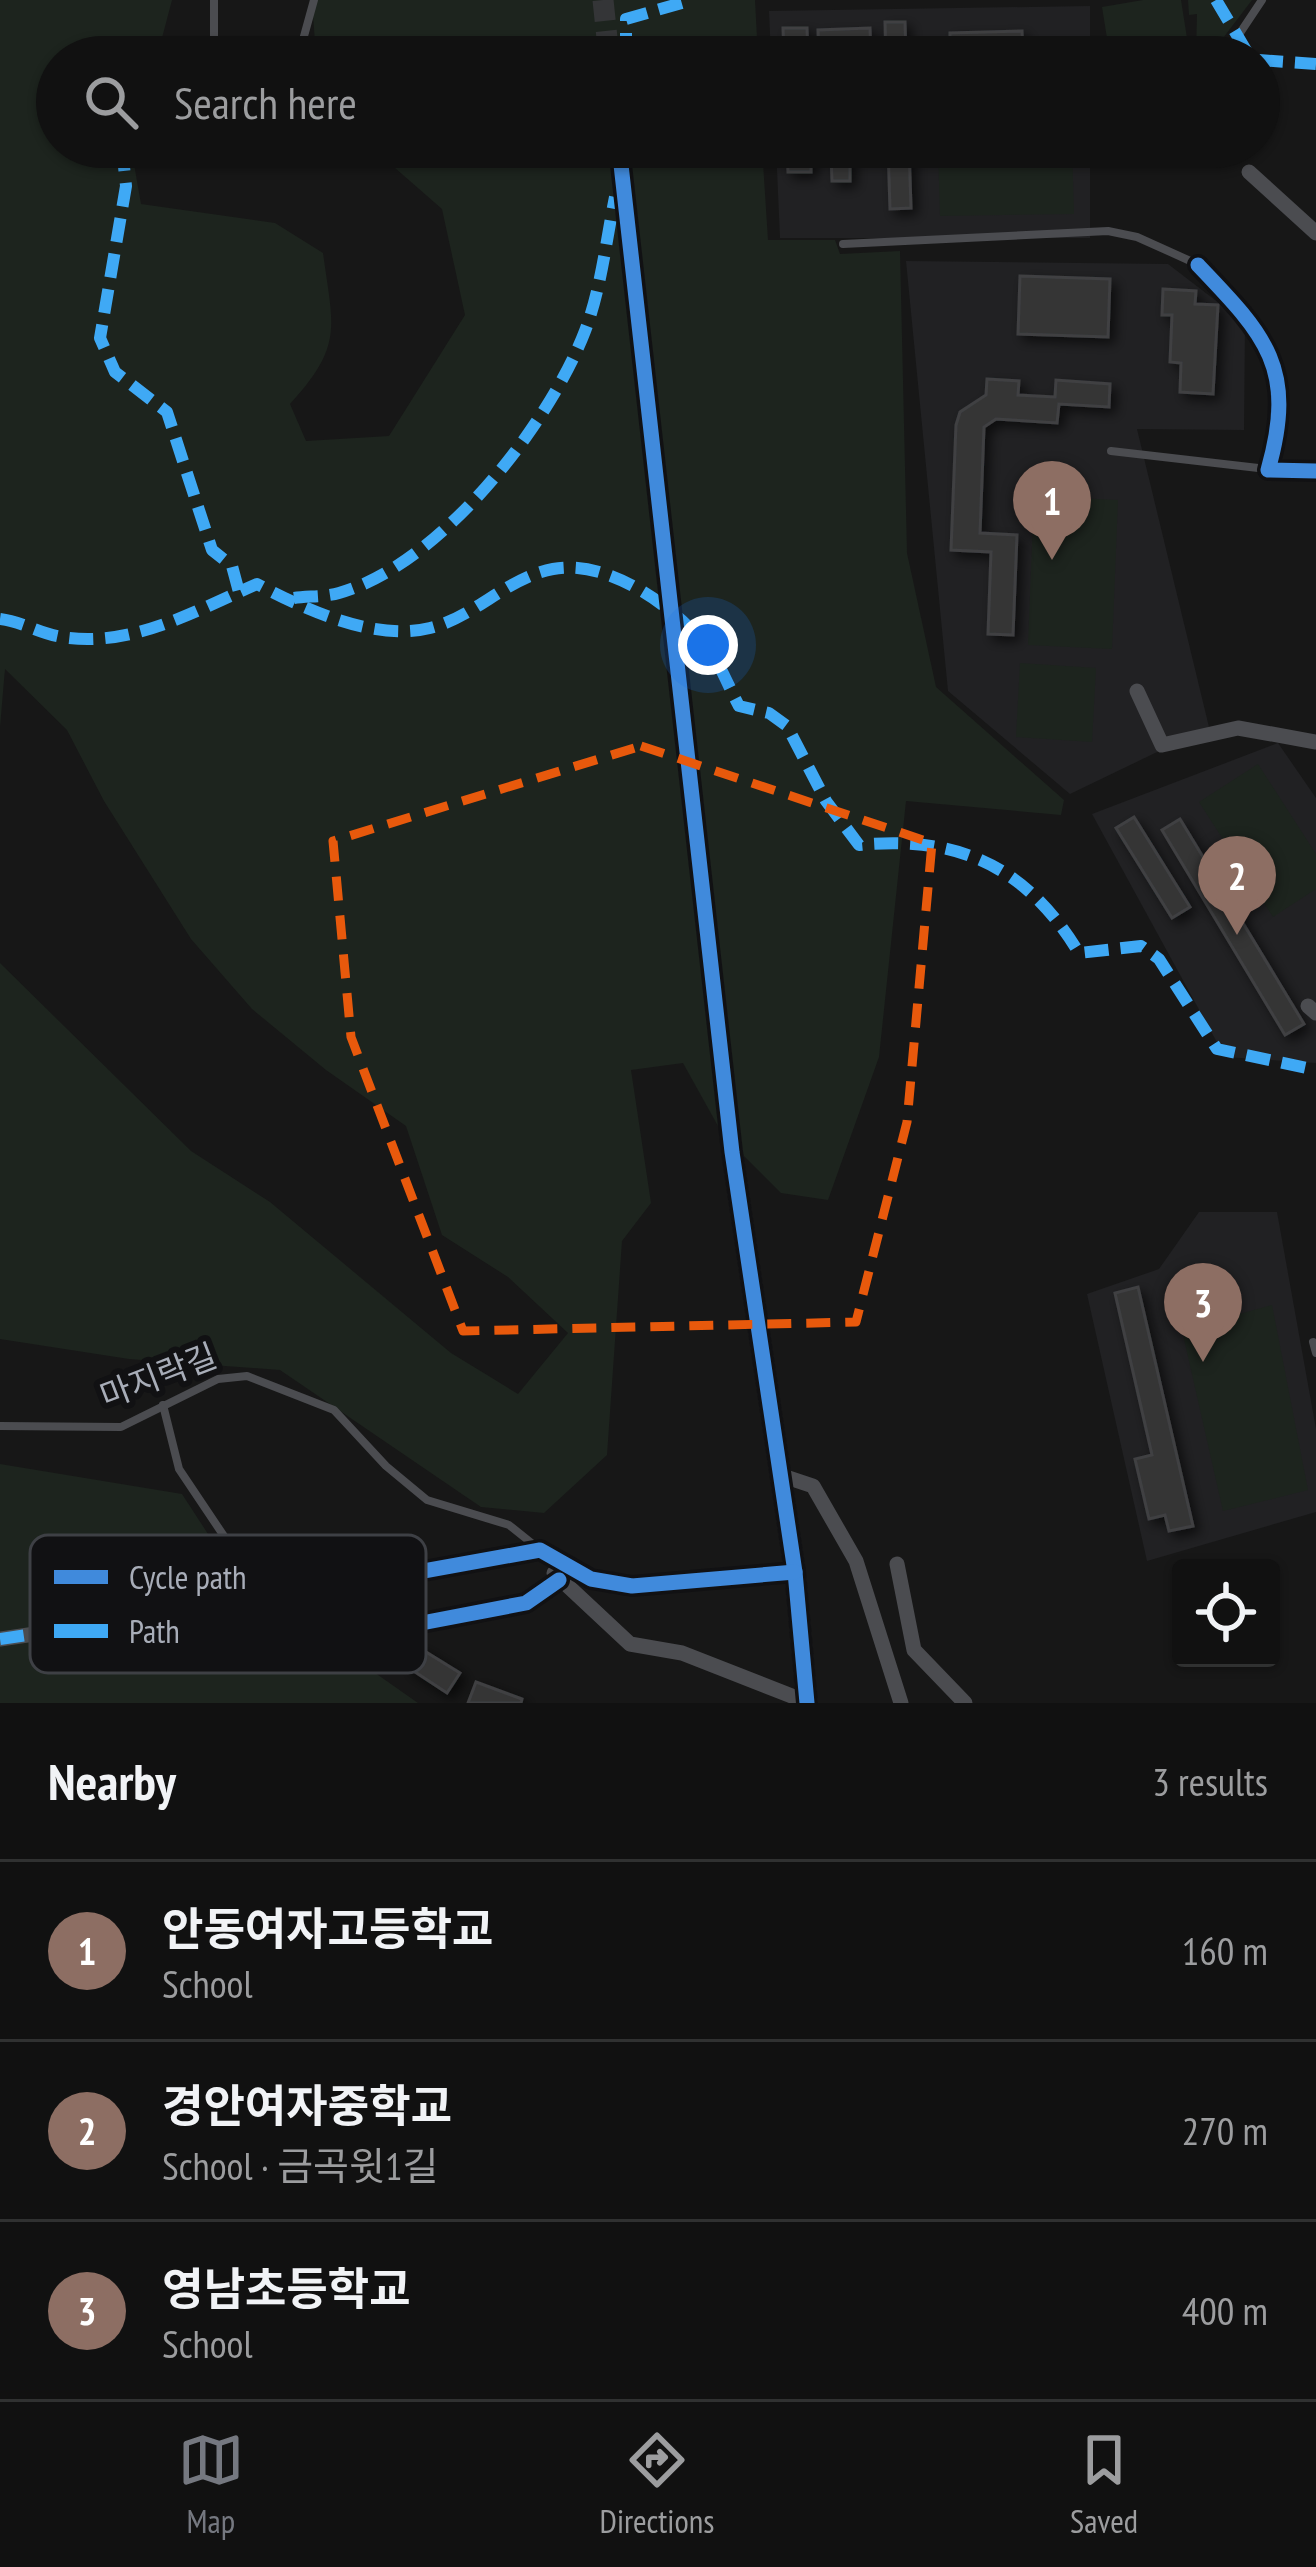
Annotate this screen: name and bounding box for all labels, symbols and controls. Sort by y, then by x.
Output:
search box [36,36,1280,168]
icon: search [78,69,144,135]
text: Search here [174,73,357,131]
pin: 1 [1013,461,1091,560]
your location [678,615,738,675]
pin: 2 [1198,836,1276,935]
pin: 3 [1164,1263,1242,1362]
street label: 마지락길 [94,1333,222,1417]
legend [30,1535,426,1673]
text: Cycle path [129,1555,247,1598]
map controls [1172,1559,1280,1667]
button: locate [1172,1559,1280,1667]
text: Path [129,1609,180,1652]
text: Nearby [48,1748,176,1814]
text: 3 results [1152,1756,1268,1807]
text: 안동여자고등학교 [162,1899,493,1957]
text: 1 [78,1925,96,1976]
text: 160 m [1182,1925,1268,1976]
text: School [162,1958,253,2009]
text: 경안여자중학교 [162,2076,452,2134]
text: 2 [78,2105,96,2156]
text: 270 m [1182,2105,1268,2156]
text: School · 금곡윗1길 [162,2140,438,2191]
text: 영남초등학교 [162,2259,410,2317]
text: 3 [78,2285,96,2336]
text: 400 m [1182,2285,1268,2336]
text: School [162,2318,253,2369]
tab: Map [178,2427,244,2542]
tab: Directions [600,2427,714,2542]
tab: Saved [1070,2427,1138,2542]

